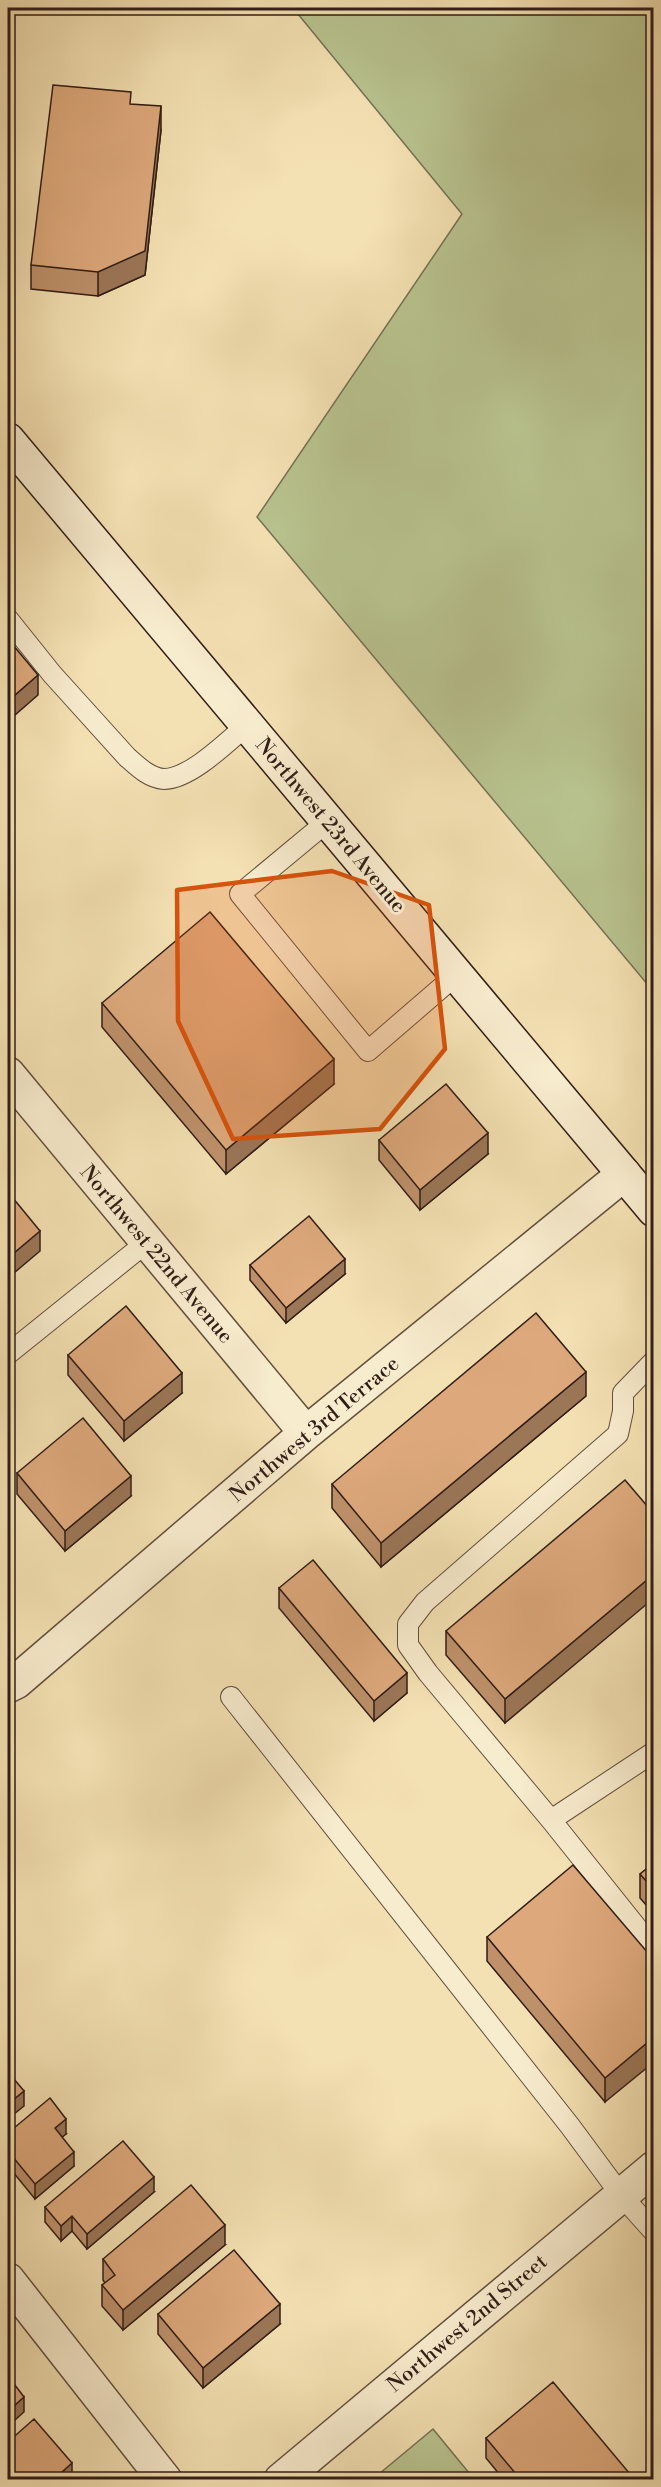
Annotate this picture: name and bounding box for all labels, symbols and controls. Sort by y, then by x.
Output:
street label: Northwest 23rd Avenue [249,733,411,919]
street label: Northwest 22nd Avenue [74,1160,238,1349]
street label: Northwest 3rd Terrace [224,1351,405,1508]
street label: Northwest 2nd Street [382,2249,553,2398]

